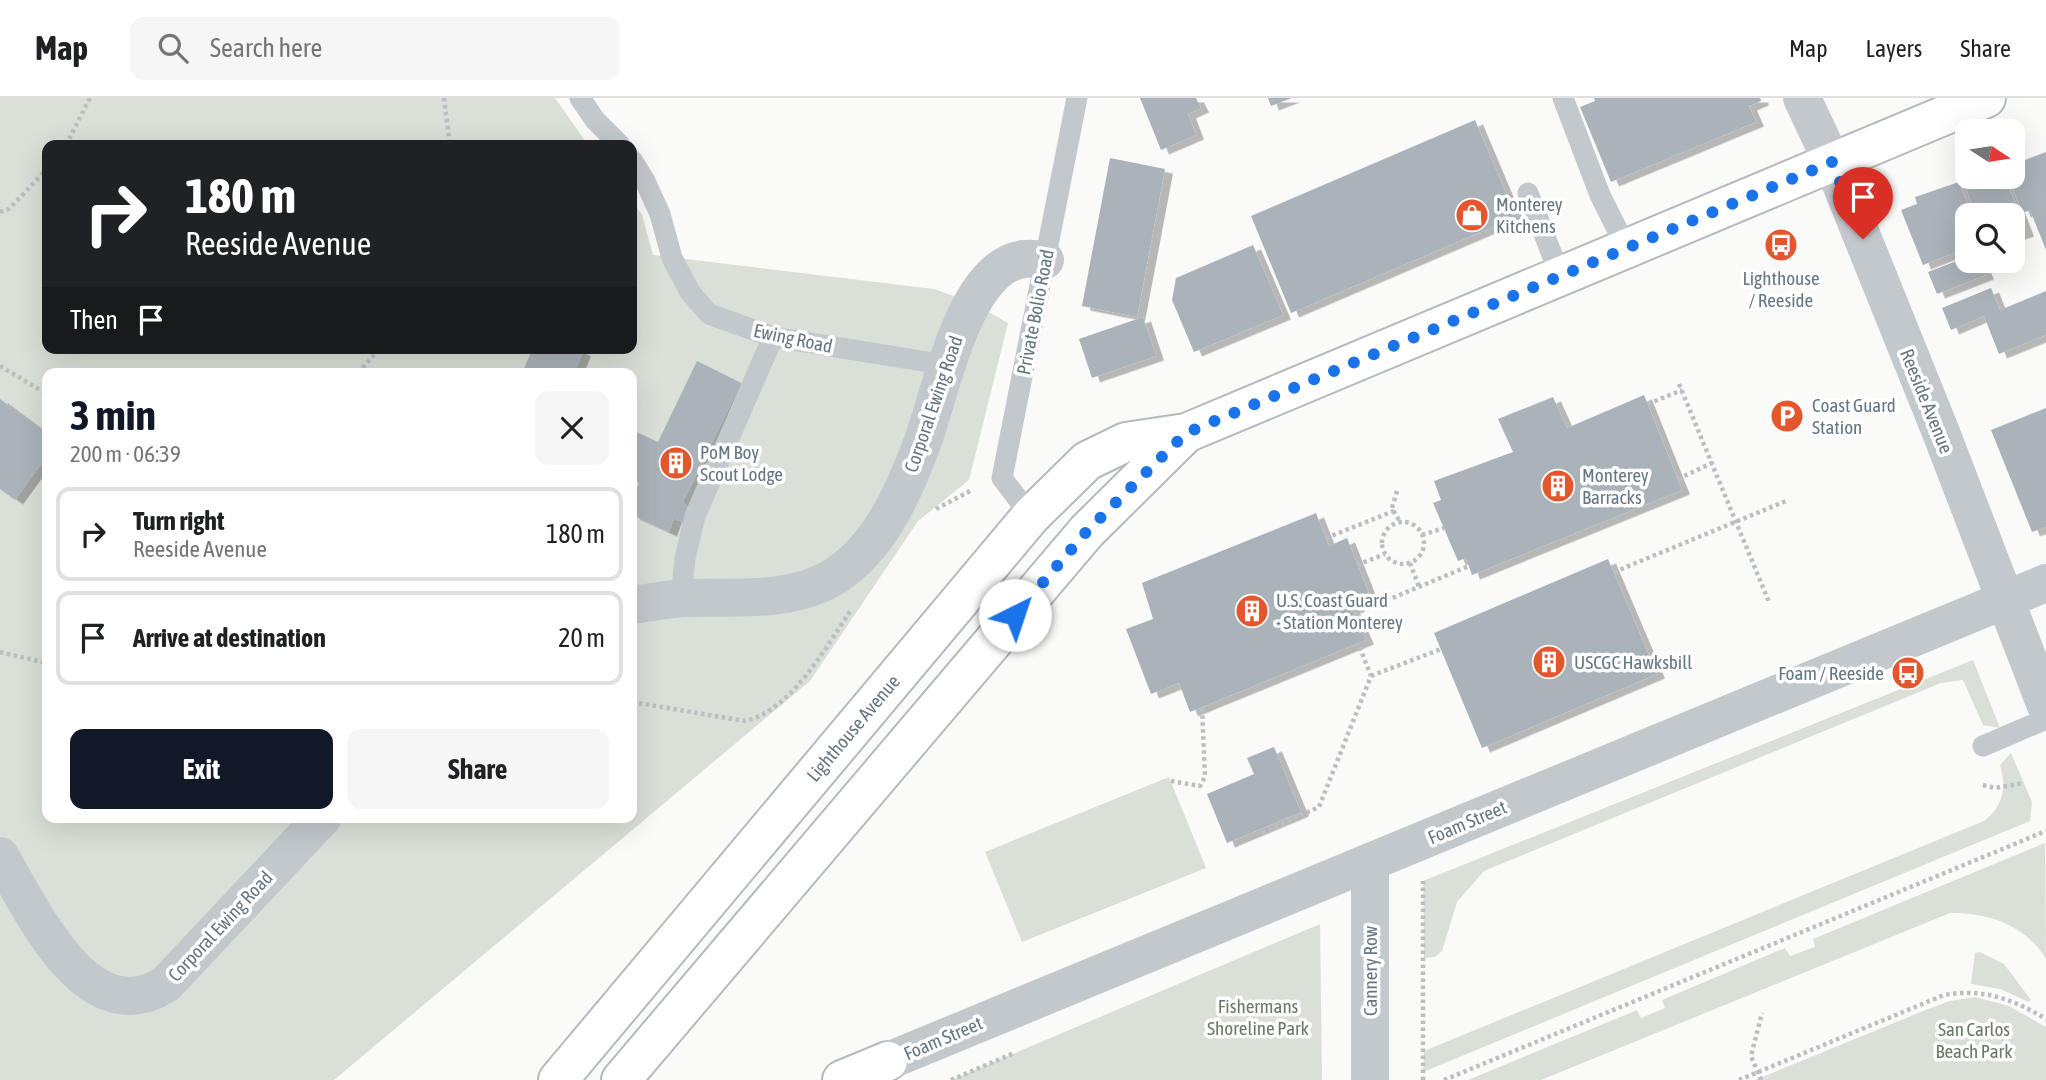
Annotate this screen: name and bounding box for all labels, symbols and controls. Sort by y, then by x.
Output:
search box [130,17,620,80]
text: Map [35,29,88,67]
icon: search [154,29,192,67]
text: Search here [210,33,322,63]
text: Map [1789,35,1828,62]
text: Layers [1866,35,1922,62]
text: Share [1960,35,2011,62]
north arrow [1955,119,2025,189]
map controls [1955,119,2025,273]
text: 180 m [185,167,296,223]
pin [1833,167,1893,239]
icon: right [70,168,161,259]
icon: arrive [1844,178,1882,216]
place label: Monterey Kitchens [1496,193,1563,237]
shop icon: Monterey Kitchens [1453,196,1491,234]
button: search [1955,203,2025,273]
text: Reeside Avenue [185,225,371,262]
bus stop icon: Lighthouse / Reeside [1762,226,1800,264]
street label: Private Bolio Road [1012,247,1058,377]
place label: Lighthouse / Reeside [1742,267,1820,311]
icon: arrive [132,301,170,339]
text: Then [70,305,118,335]
street label: Ewing Road [752,319,834,357]
street label: Corporal Ewing Road [899,333,967,475]
street label: Reeside Avenue [1896,346,1958,456]
text: 3 min [70,391,156,439]
button: close [535,391,609,465]
place label: Coast Guard Station [1812,394,1896,438]
parking icon: Coast Guard Station [1768,397,1806,435]
text: 200 m · 06:39 [70,441,181,467]
place label: PoM Boy Scout Lodge [700,441,783,485]
building icon: PoM Boy Scout Lodge [657,444,695,482]
place label: Monterey Barracks [1582,464,1649,508]
building icon: Monterey Barracks [1539,467,1577,505]
text: Turn right [133,506,224,536]
icon: right [74,515,112,553]
text: 180 m [546,519,605,549]
text: Reeside Avenue [133,536,267,562]
position arrow [978,578,1052,652]
place label: U.S. Coast Guard - Station Monterey [1276,589,1403,633]
building icon: U.S. Coast Guard - Station Monterey [1233,592,1271,630]
icon: arrive [74,619,112,657]
text: Arrive at destination [133,623,326,653]
text: 20 m [558,623,605,653]
building icon: USCGC Hawksbill [1530,643,1568,681]
place label: USCGC Hawksbill [1574,651,1692,673]
bus stop icon: Foam / Reeside [1889,654,1927,692]
place label: Foam / Reeside [1778,662,1884,684]
street label: Lighthouse Avenue [802,670,904,786]
button: Exit [70,729,333,809]
button: Share [347,729,609,809]
street label: Foam Street [1424,796,1510,848]
street label: Corporal Ewing Road [163,866,277,986]
street label: Cannery Row [1359,925,1381,1016]
park label: Fishermans Shoreline Park [1207,995,1310,1039]
street label: Foam Street [900,1012,986,1064]
park label: San Carlos Beach Park [1935,1018,2013,1062]

